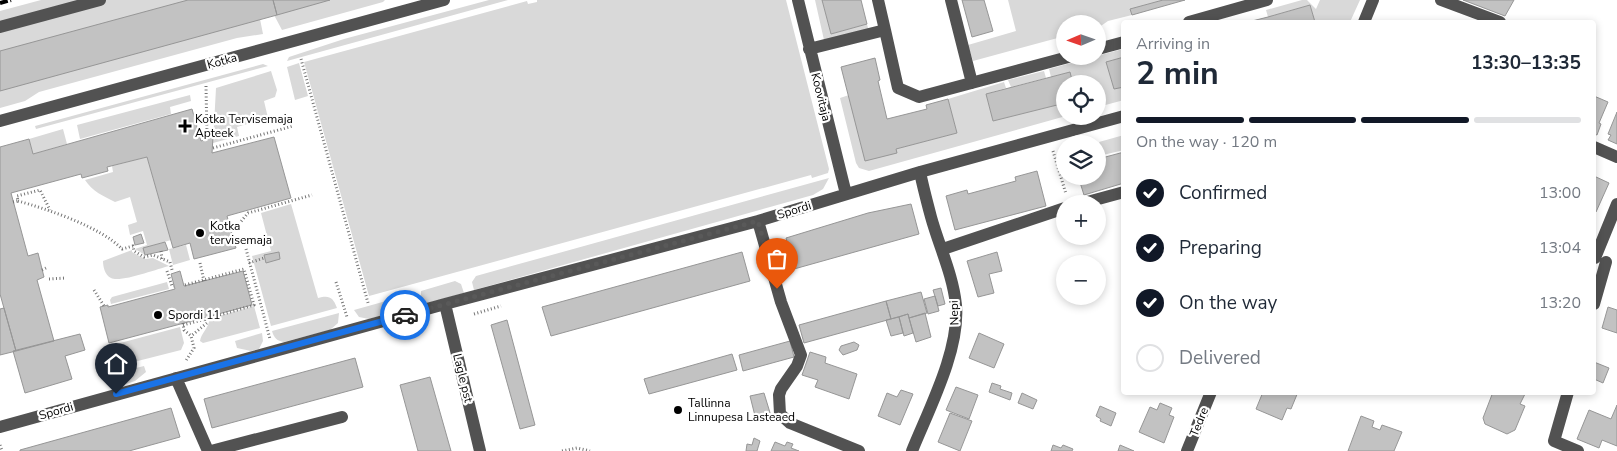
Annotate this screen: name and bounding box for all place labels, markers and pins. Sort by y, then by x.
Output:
place label: Kotka Tervisemaja Apteek [195,111,293,141]
marker: Kotka Tervisemaja Apteek [179,120,191,132]
place label: Kotka tervisemaja [210,218,272,248]
marker: Kotka tervisemaja [194,227,206,239]
pin [756,238,798,289]
place label: Spordi 11 [168,307,221,323]
marker: Spordi 11 [152,309,164,321]
pin [95,343,137,394]
place label: Tallinna Linnupesa Lasteaed [688,395,795,425]
marker: Tallinna Linnupesa Lasteaed [672,404,684,416]

